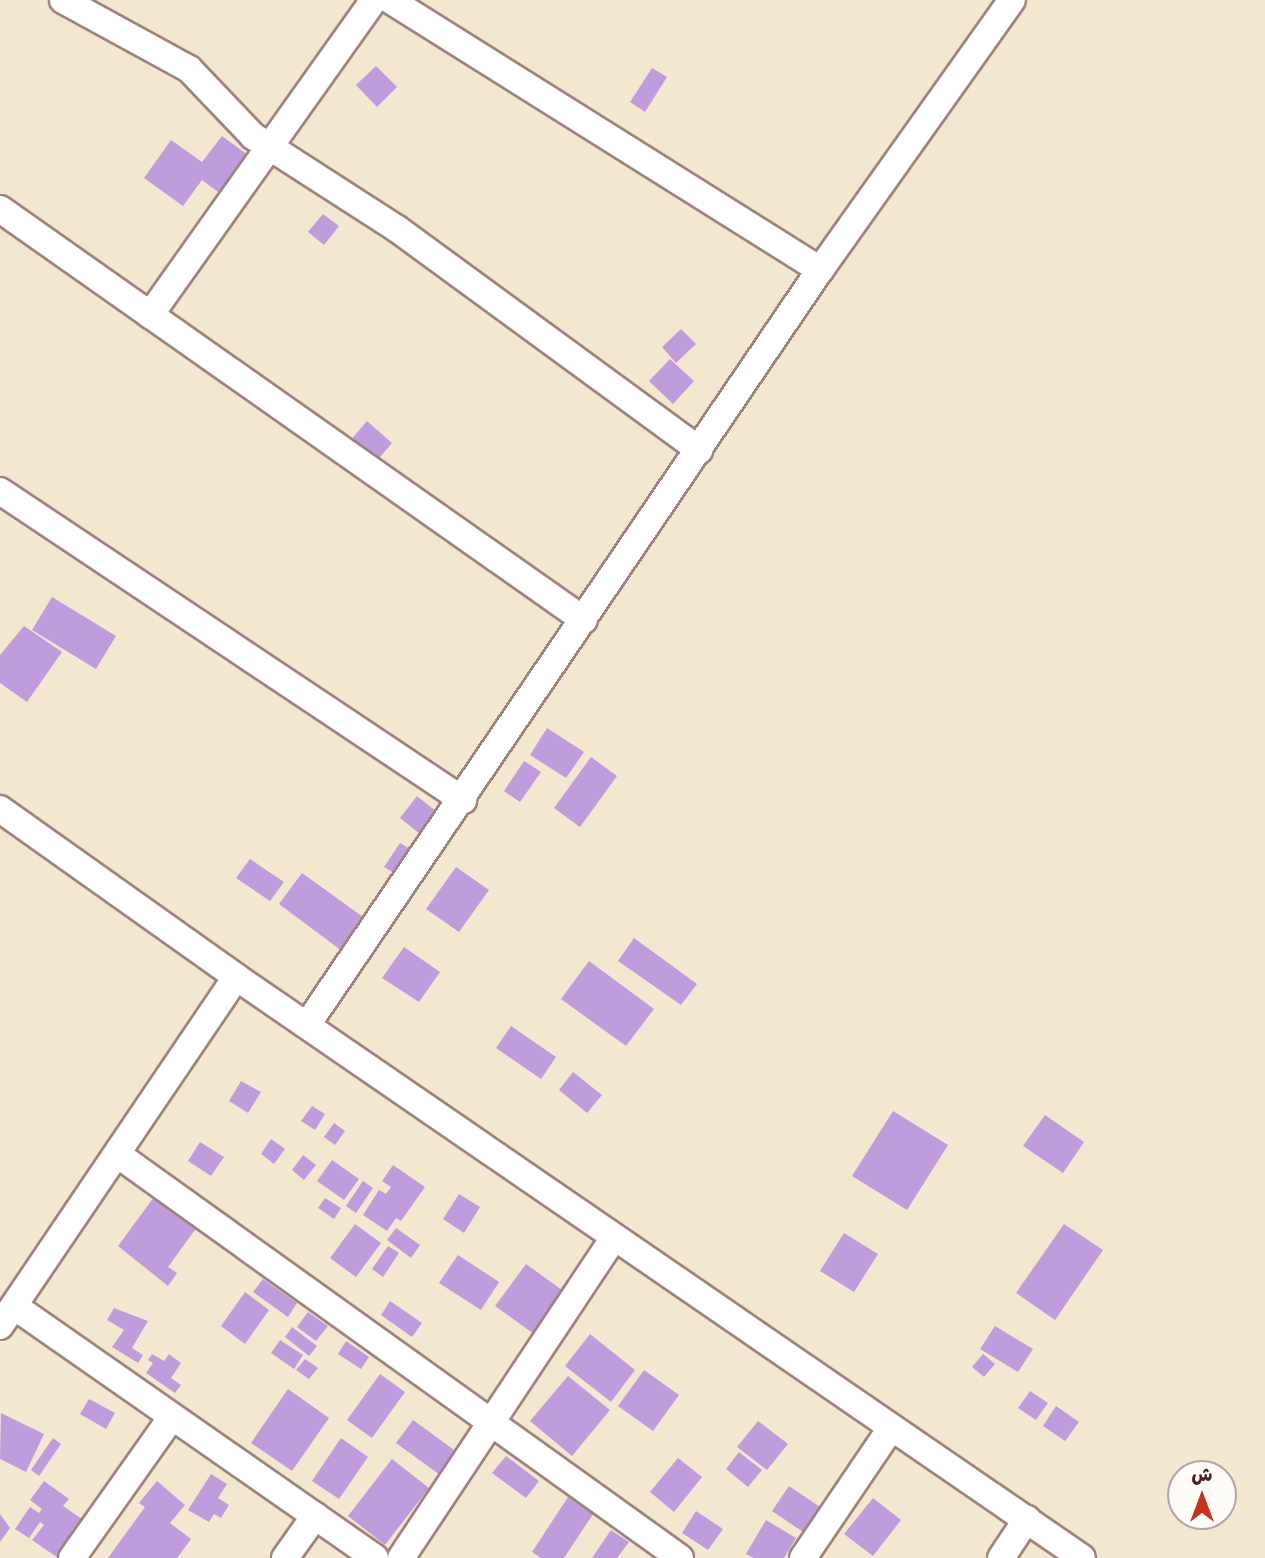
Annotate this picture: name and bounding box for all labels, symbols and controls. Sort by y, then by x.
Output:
north arrow [1167,1460,1237,1530]
text: ش [1192,1463,1212,1488]

